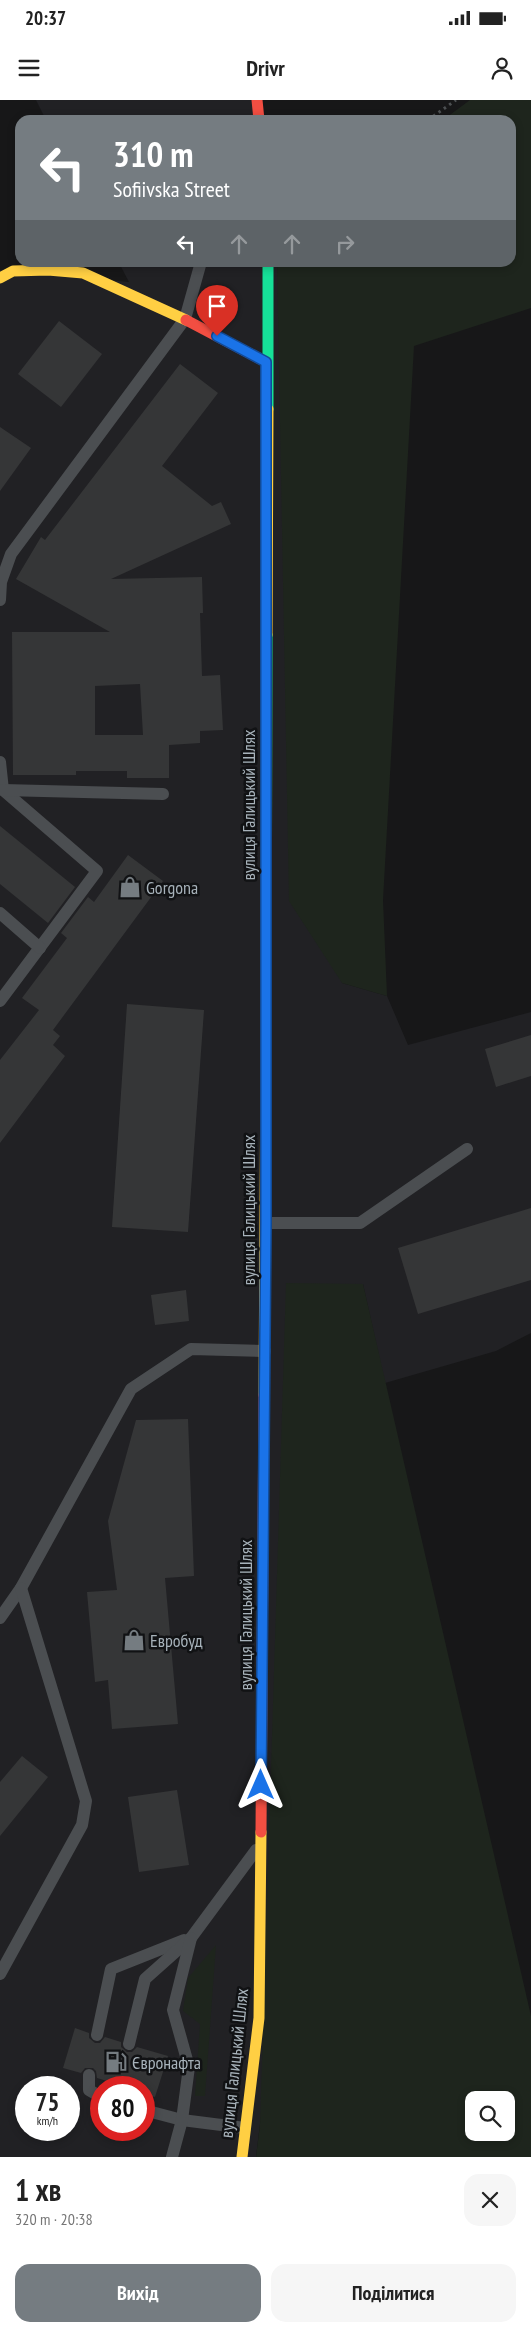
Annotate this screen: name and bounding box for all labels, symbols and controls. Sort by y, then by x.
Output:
text: 20:37 [25,6,66,30]
icon: menu [15,54,43,82]
text: Drivr [246,54,285,82]
icon: person [488,54,516,82]
text: 310 m [113,131,194,177]
icon: left [30,135,95,200]
text: Sofiivska Street [113,175,230,203]
icon: left [172,230,200,258]
icon: ahead [225,230,253,258]
icon: ahead [278,230,306,258]
icon: right [331,230,359,258]
pin [196,285,238,336]
icon: arrive [203,292,231,320]
street label: вулиця Галицький Шлях [237,729,260,880]
shop icon: Gorgona [117,874,143,900]
place label: Gorgona [146,876,198,899]
street label: вулиця Галицький Шлях [237,1134,260,1285]
street label: вулиця Галицький Шлях [234,1539,257,1690]
shop icon: Евробуд [121,1627,147,1653]
place label: Евробуд [150,1629,203,1652]
position arrow [234,1758,286,1810]
street label: вулиця Галицький Шлях [215,1986,253,2139]
fuel station icon: Євронафта [103,2049,129,2075]
place label: Євронафта [132,2051,201,2074]
speed limit sign: 80 [90,2076,155,2141]
text: 75 [36,2086,59,2118]
map controls [465,2091,515,2141]
button: search [465,2091,515,2141]
text: km/h [37,2113,58,2128]
text: 1 хв [15,2170,61,2209]
button: close [464,2174,516,2226]
text: 320 m · 20:38 [15,2209,93,2229]
button: Вихід [15,2264,261,2322]
button: Поділитися [271,2264,516,2322]

